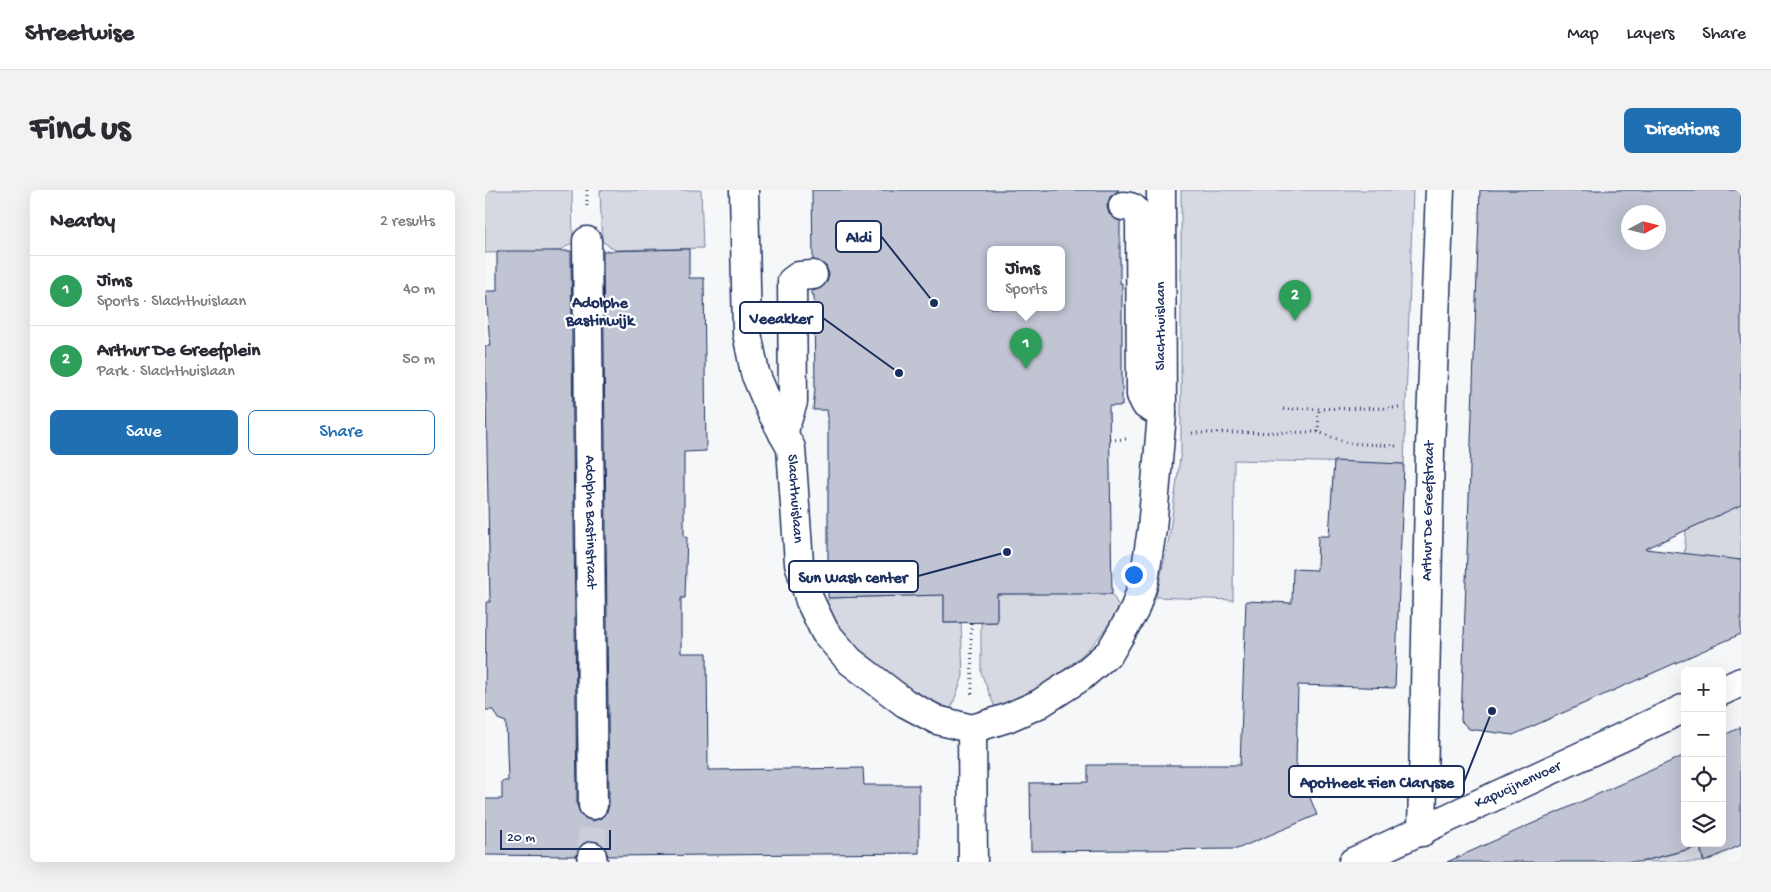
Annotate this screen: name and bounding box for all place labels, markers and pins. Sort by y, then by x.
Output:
callout: Aldi [836,221,881,252]
pin: 2 [1279,280,1311,321]
callout: Veeakker [740,302,823,333]
pin: 1 [1010,328,1042,369]
callout: Sun Wash center [789,561,918,592]
callout: Apotheek Fien Clarysse [1289,766,1464,797]

